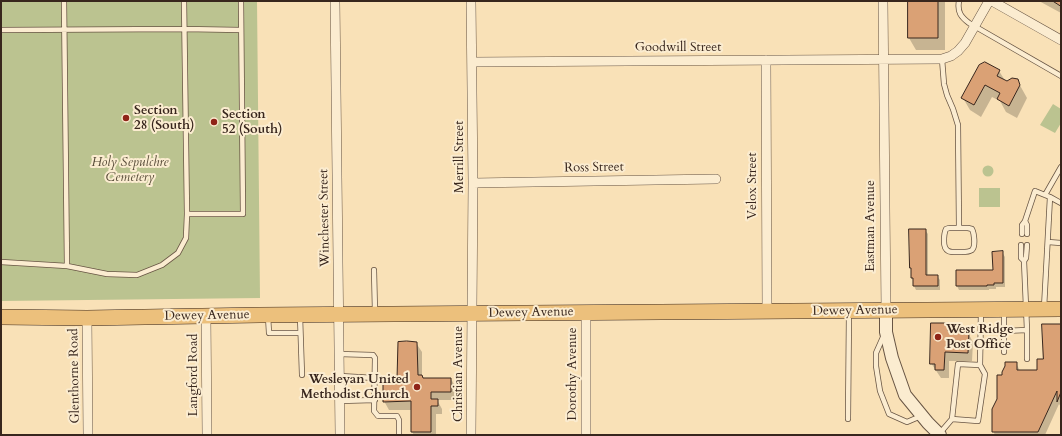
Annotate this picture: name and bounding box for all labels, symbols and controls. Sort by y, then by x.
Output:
street label: Goodwill Street [635,40,721,56]
place label: Section 28 (South) [134,103,194,134]
place label: Section 52 (South) [222,107,282,138]
marker: Section 28 (South) [121,113,131,123]
marker: Section 52 (South) [209,117,219,127]
street label: Merrill Street [452,121,468,193]
street label: Velox Street [745,152,761,220]
park label: Holy Sepulchre Cemetery [91,155,169,186]
street label: Ross Street [564,160,624,176]
street label: Winchester Street [316,169,334,267]
street label: Eastman Avenue [863,180,879,272]
street label: Dewey Avenue [812,302,898,320]
street label: Dewey Avenue [488,304,574,322]
street label: Dewey Avenue [164,307,250,325]
place label: West Ridge Post Office [946,322,1014,353]
street label: Christian Avenue [451,326,467,422]
street label: Dorothy Avenue [565,327,581,421]
street label: Glenthorne Road [66,328,84,424]
marker: West Ridge Post Office [933,332,943,342]
street label: Langford Road [186,334,202,416]
place label: Wesleyan United Methodist Church [300,372,409,403]
marker: Wesleyan United Methodist Church [412,382,422,392]

